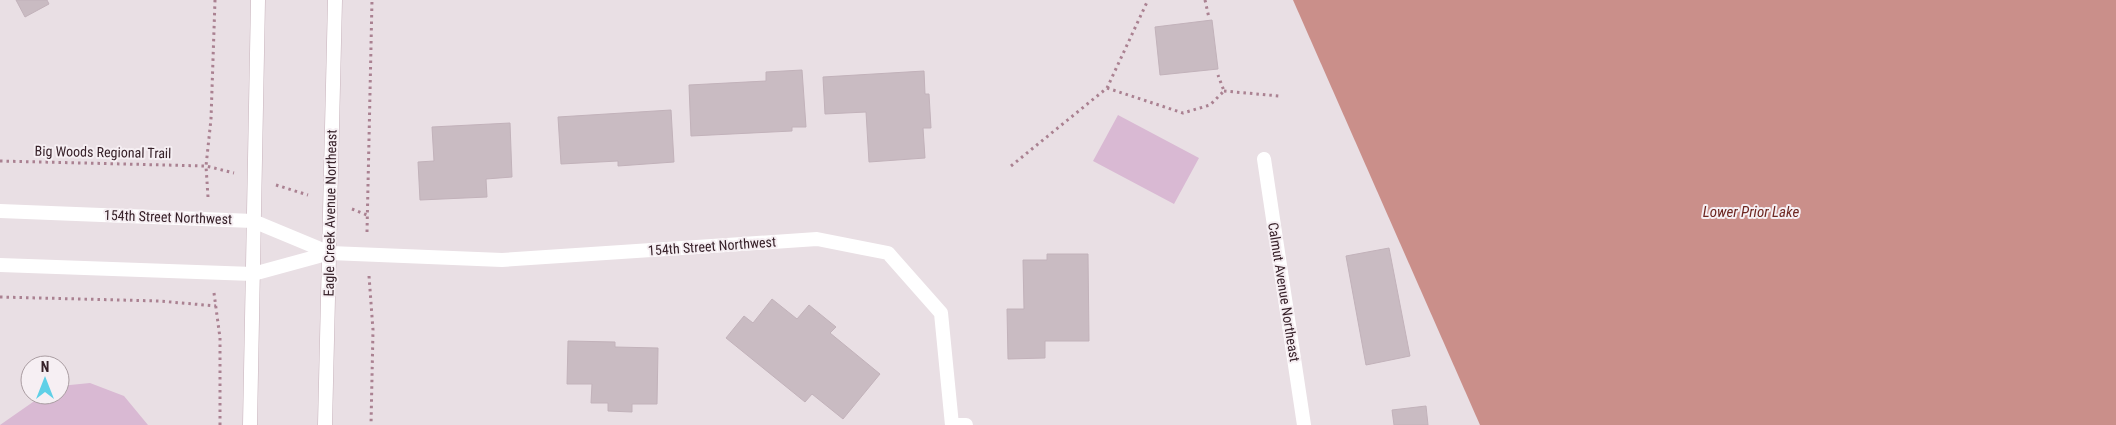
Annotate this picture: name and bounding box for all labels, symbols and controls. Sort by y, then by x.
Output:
street label: Eagle Creek Avenue Northeast [321,129,339,297]
street label: Big Woods Regional Trail [35,143,171,161]
water label: Lower Prior Lake [1703,203,1799,221]
street label: 154th Street Northwest [104,207,232,227]
street label: Calmut Avenue Northeast [1265,221,1303,363]
street label: 154th Street Northwest [647,234,777,258]
north arrow [20,355,70,405]
text: N [41,359,49,375]

